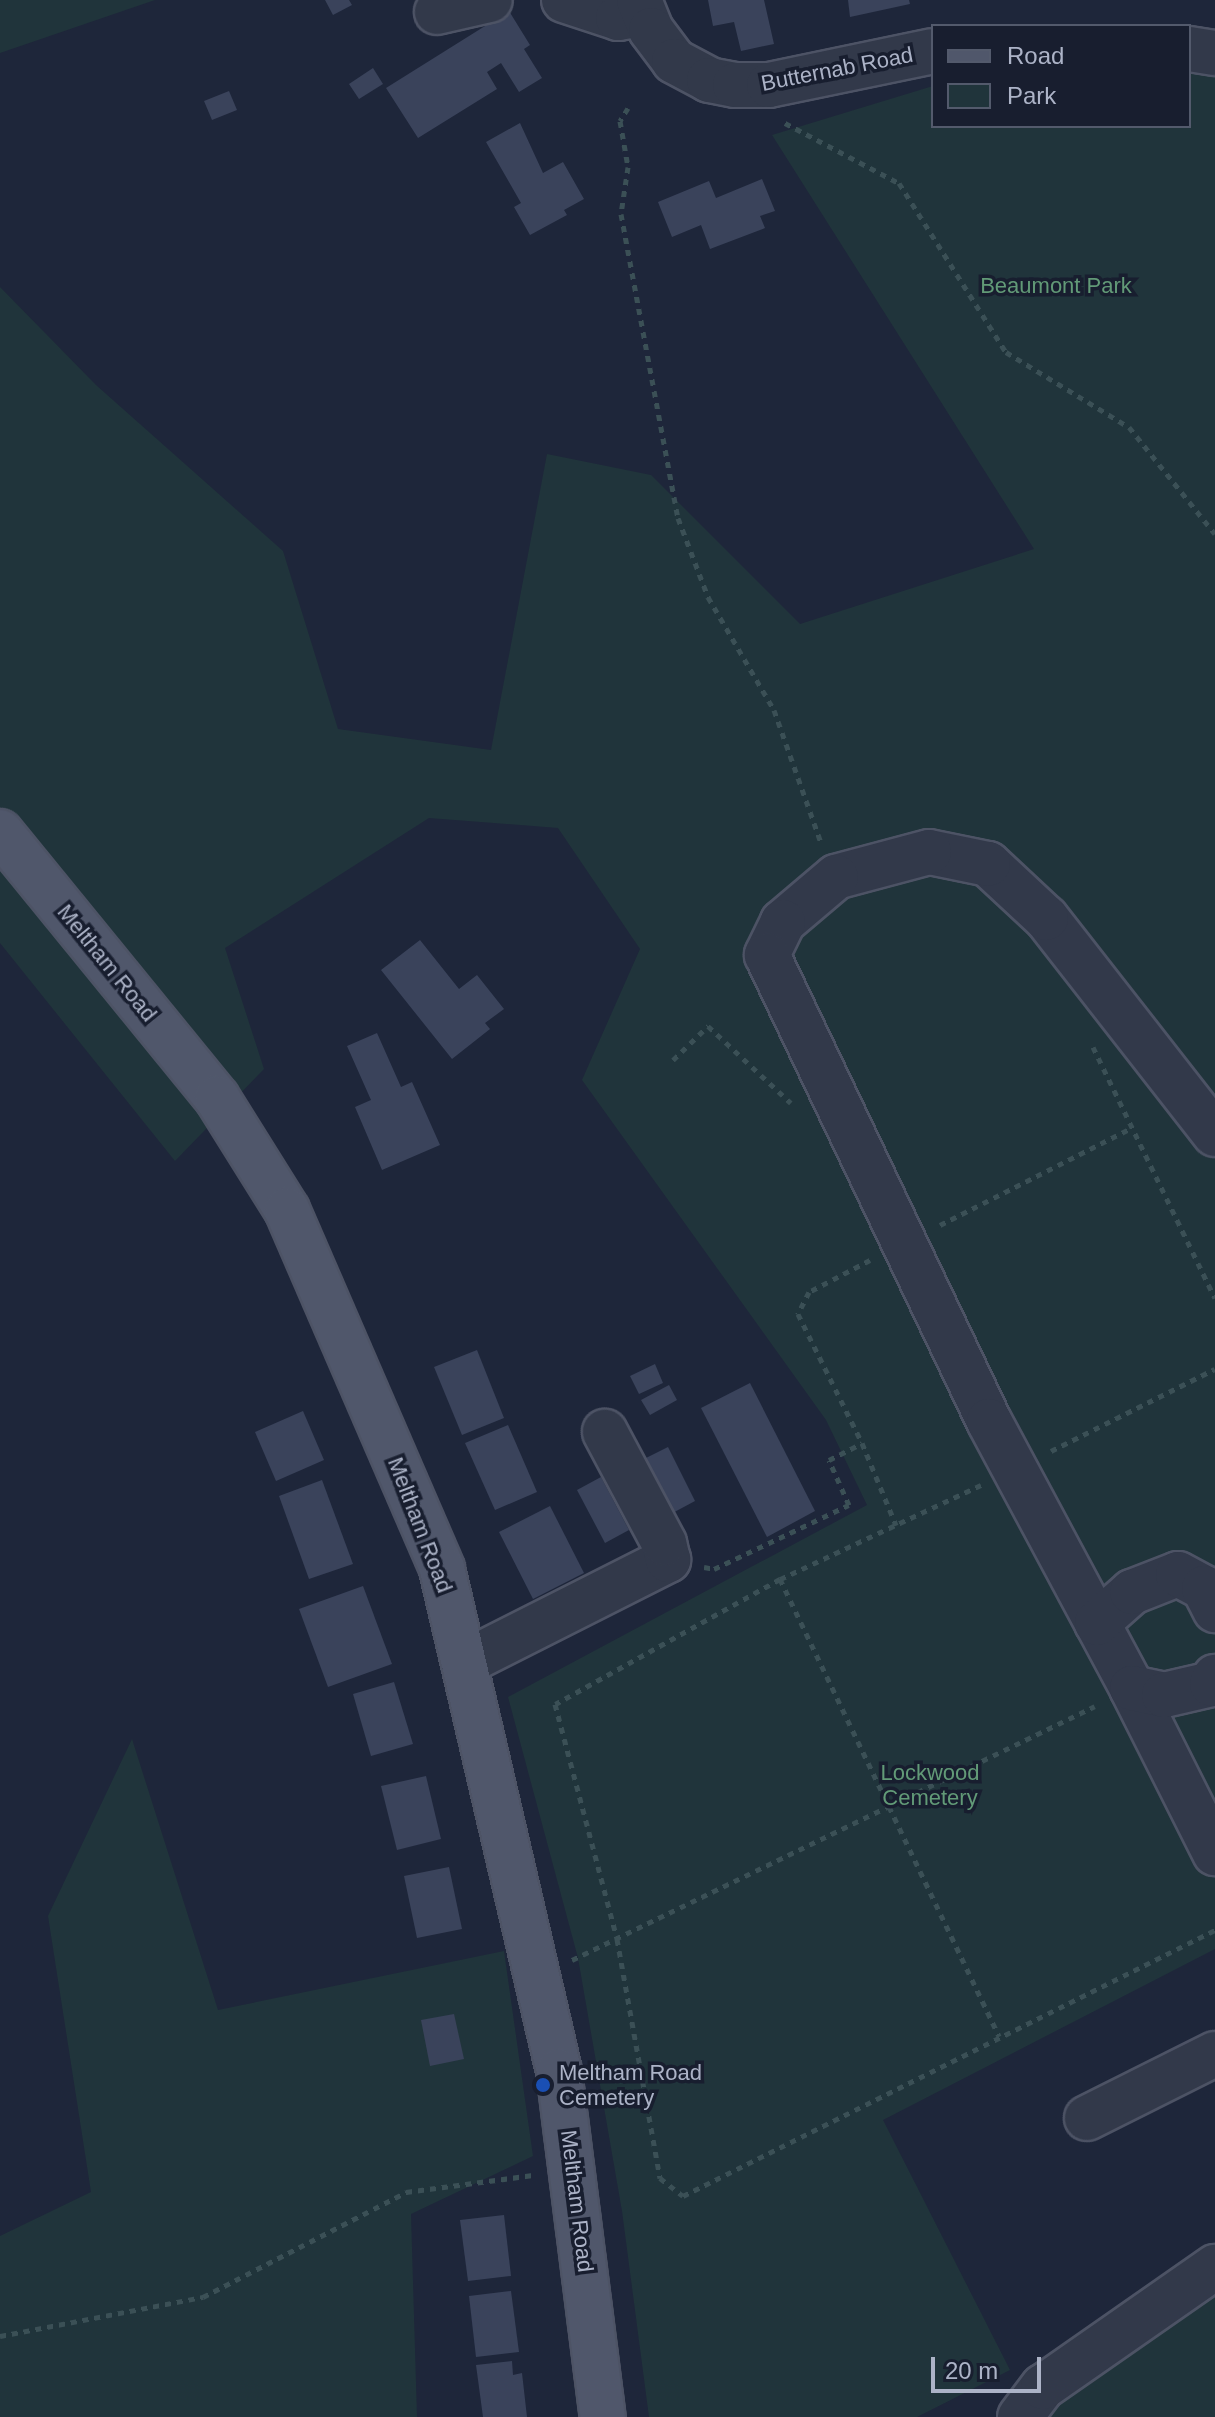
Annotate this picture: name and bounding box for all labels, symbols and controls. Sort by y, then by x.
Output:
legend [931,24,1191,128]
street label: Butternab Road [759,41,915,97]
text: Road [1007,42,1064,69]
text: Park [1007,82,1056,109]
park label: Beaumont Park [980,273,1132,299]
street label: Meltham Road [52,899,162,1027]
street label: Meltham Road [382,1453,458,1597]
park label: Lockwood Cemetery [880,1759,980,1810]
place label: Meltham Road Cemetery [559,2059,702,2110]
marker: Meltham Road Cemetery [534,2076,552,2094]
street label: Meltham Road [555,2128,599,2274]
scale bar [935,2341,1045,2391]
text: 20 m [945,2357,998,2384]

